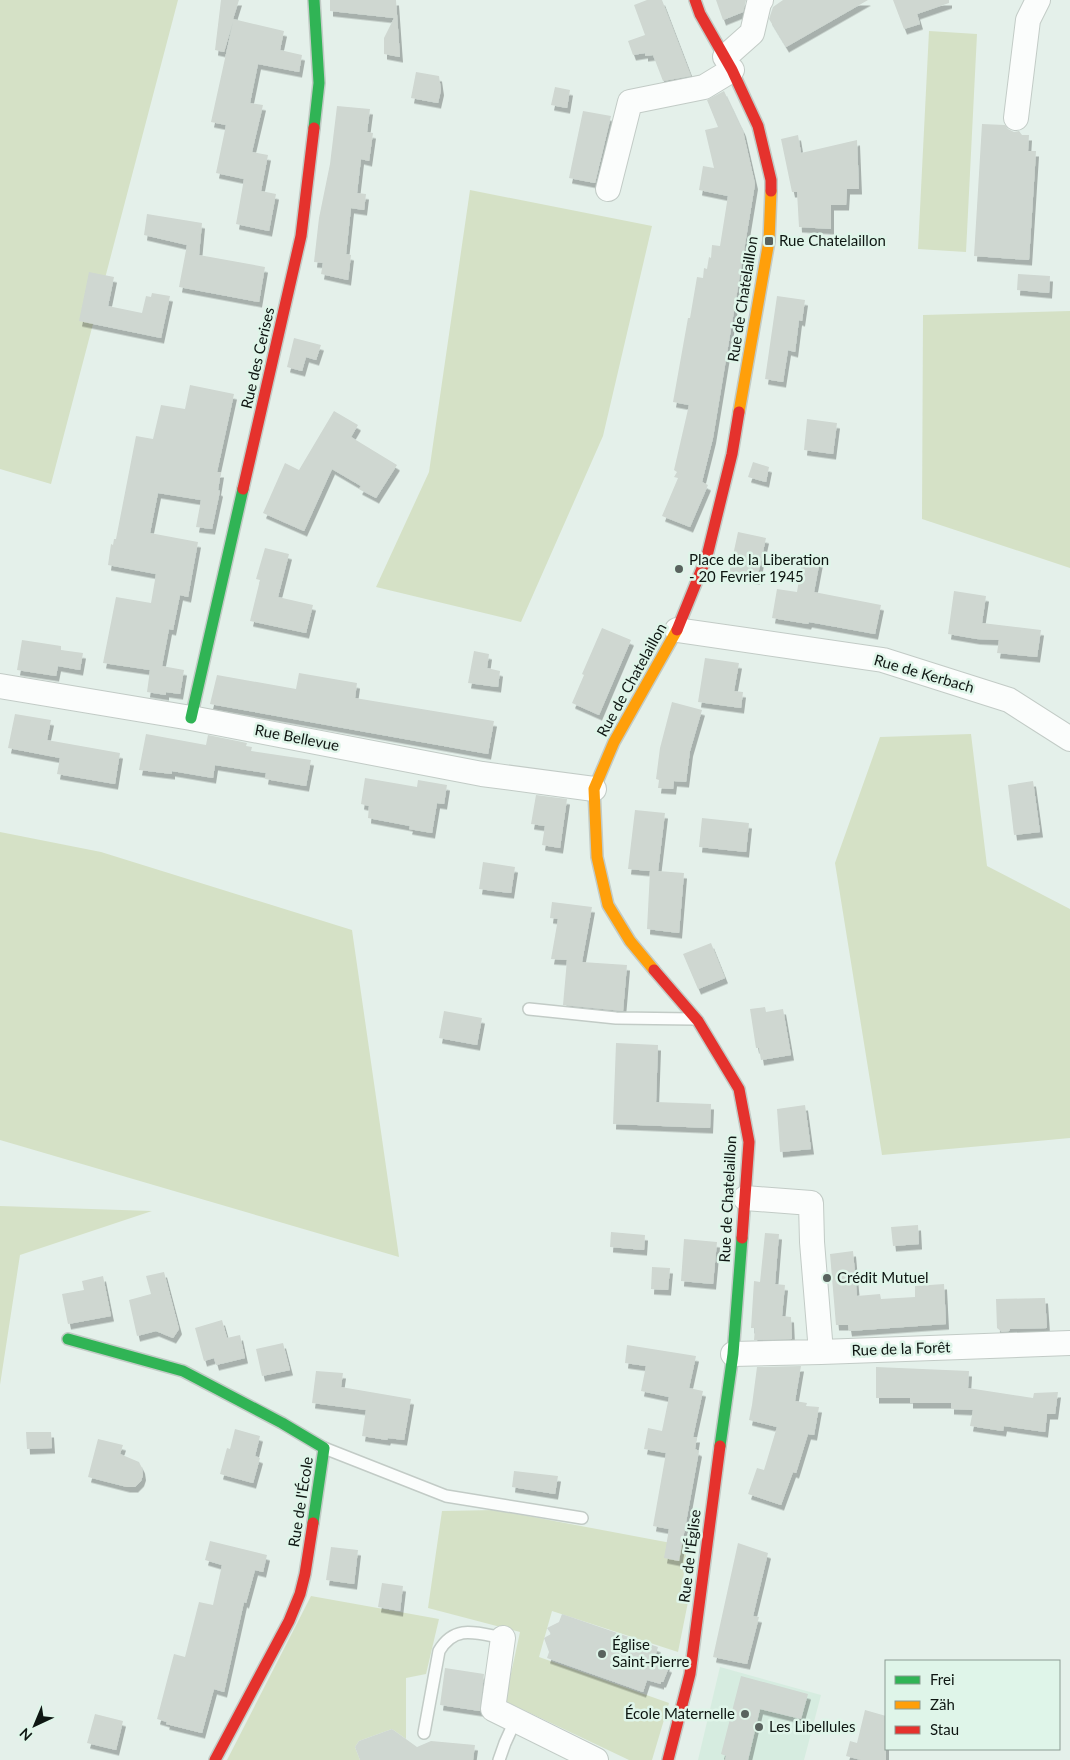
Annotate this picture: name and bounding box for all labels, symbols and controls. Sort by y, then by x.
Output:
place label: Rue Chatelaillon [779,231,886,249]
street label: Rue de Chatelaillon [723,235,761,363]
marker: Rue Chatelaillon [763,235,775,247]
street label: Rue des Cerises [237,305,277,410]
place label: Place de la Liberation - 20 Fevrier 1945 [689,550,829,585]
marker: Place de la Liberation - 20 Fevrier 1945 [673,563,685,575]
street label: Rue de Chatelaillon [592,620,670,739]
street label: Rue de Kerbach [872,650,977,696]
street label: Rue Bellevue [253,720,341,754]
street label: Rue de Chatelaillon [715,1135,739,1263]
place label: Crédit Mutuel [837,1268,929,1286]
marker: Crédit Mutuel [821,1272,833,1284]
street label: Rue de la Forêt [851,1337,951,1359]
street label: Rue de l'École [284,1455,316,1548]
street label: Rue de l'Église [674,1508,704,1604]
place label: Église Saint-Pierre [612,1635,689,1670]
marker: Église Saint-Pierre [596,1648,608,1660]
legend [885,1660,1060,1750]
text: Frei [930,1670,955,1688]
text: Zäh [930,1695,955,1713]
north arrow [10,1700,60,1750]
place label: École Maternelle [625,1704,735,1722]
marker: École Maternelle [739,1708,751,1720]
place label: Les Libellules [769,1717,855,1735]
text: Stau [930,1720,959,1738]
marker: Les Libellules [753,1721,765,1733]
text: N [16,1725,35,1745]

